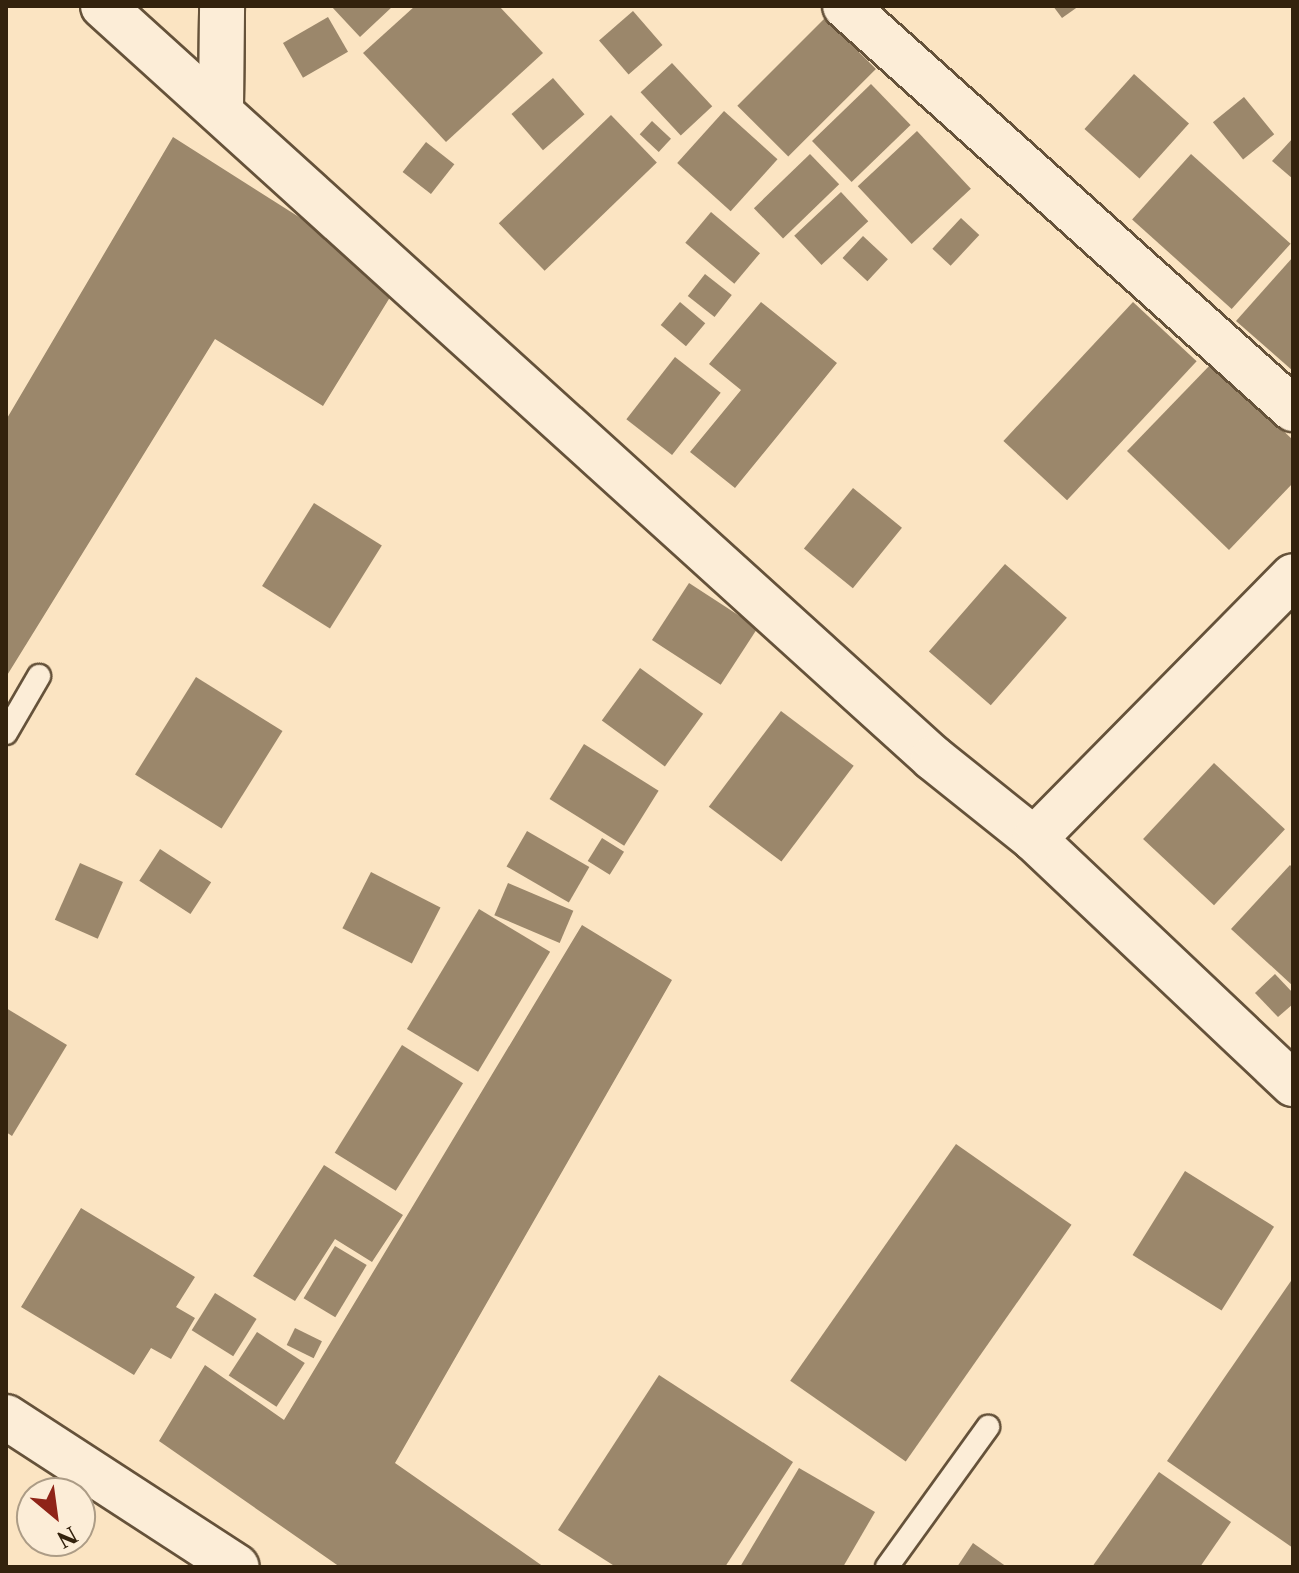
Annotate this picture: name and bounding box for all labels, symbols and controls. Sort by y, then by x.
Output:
north arrow [16,1477,96,1557]
text: N [52,1520,82,1553]

